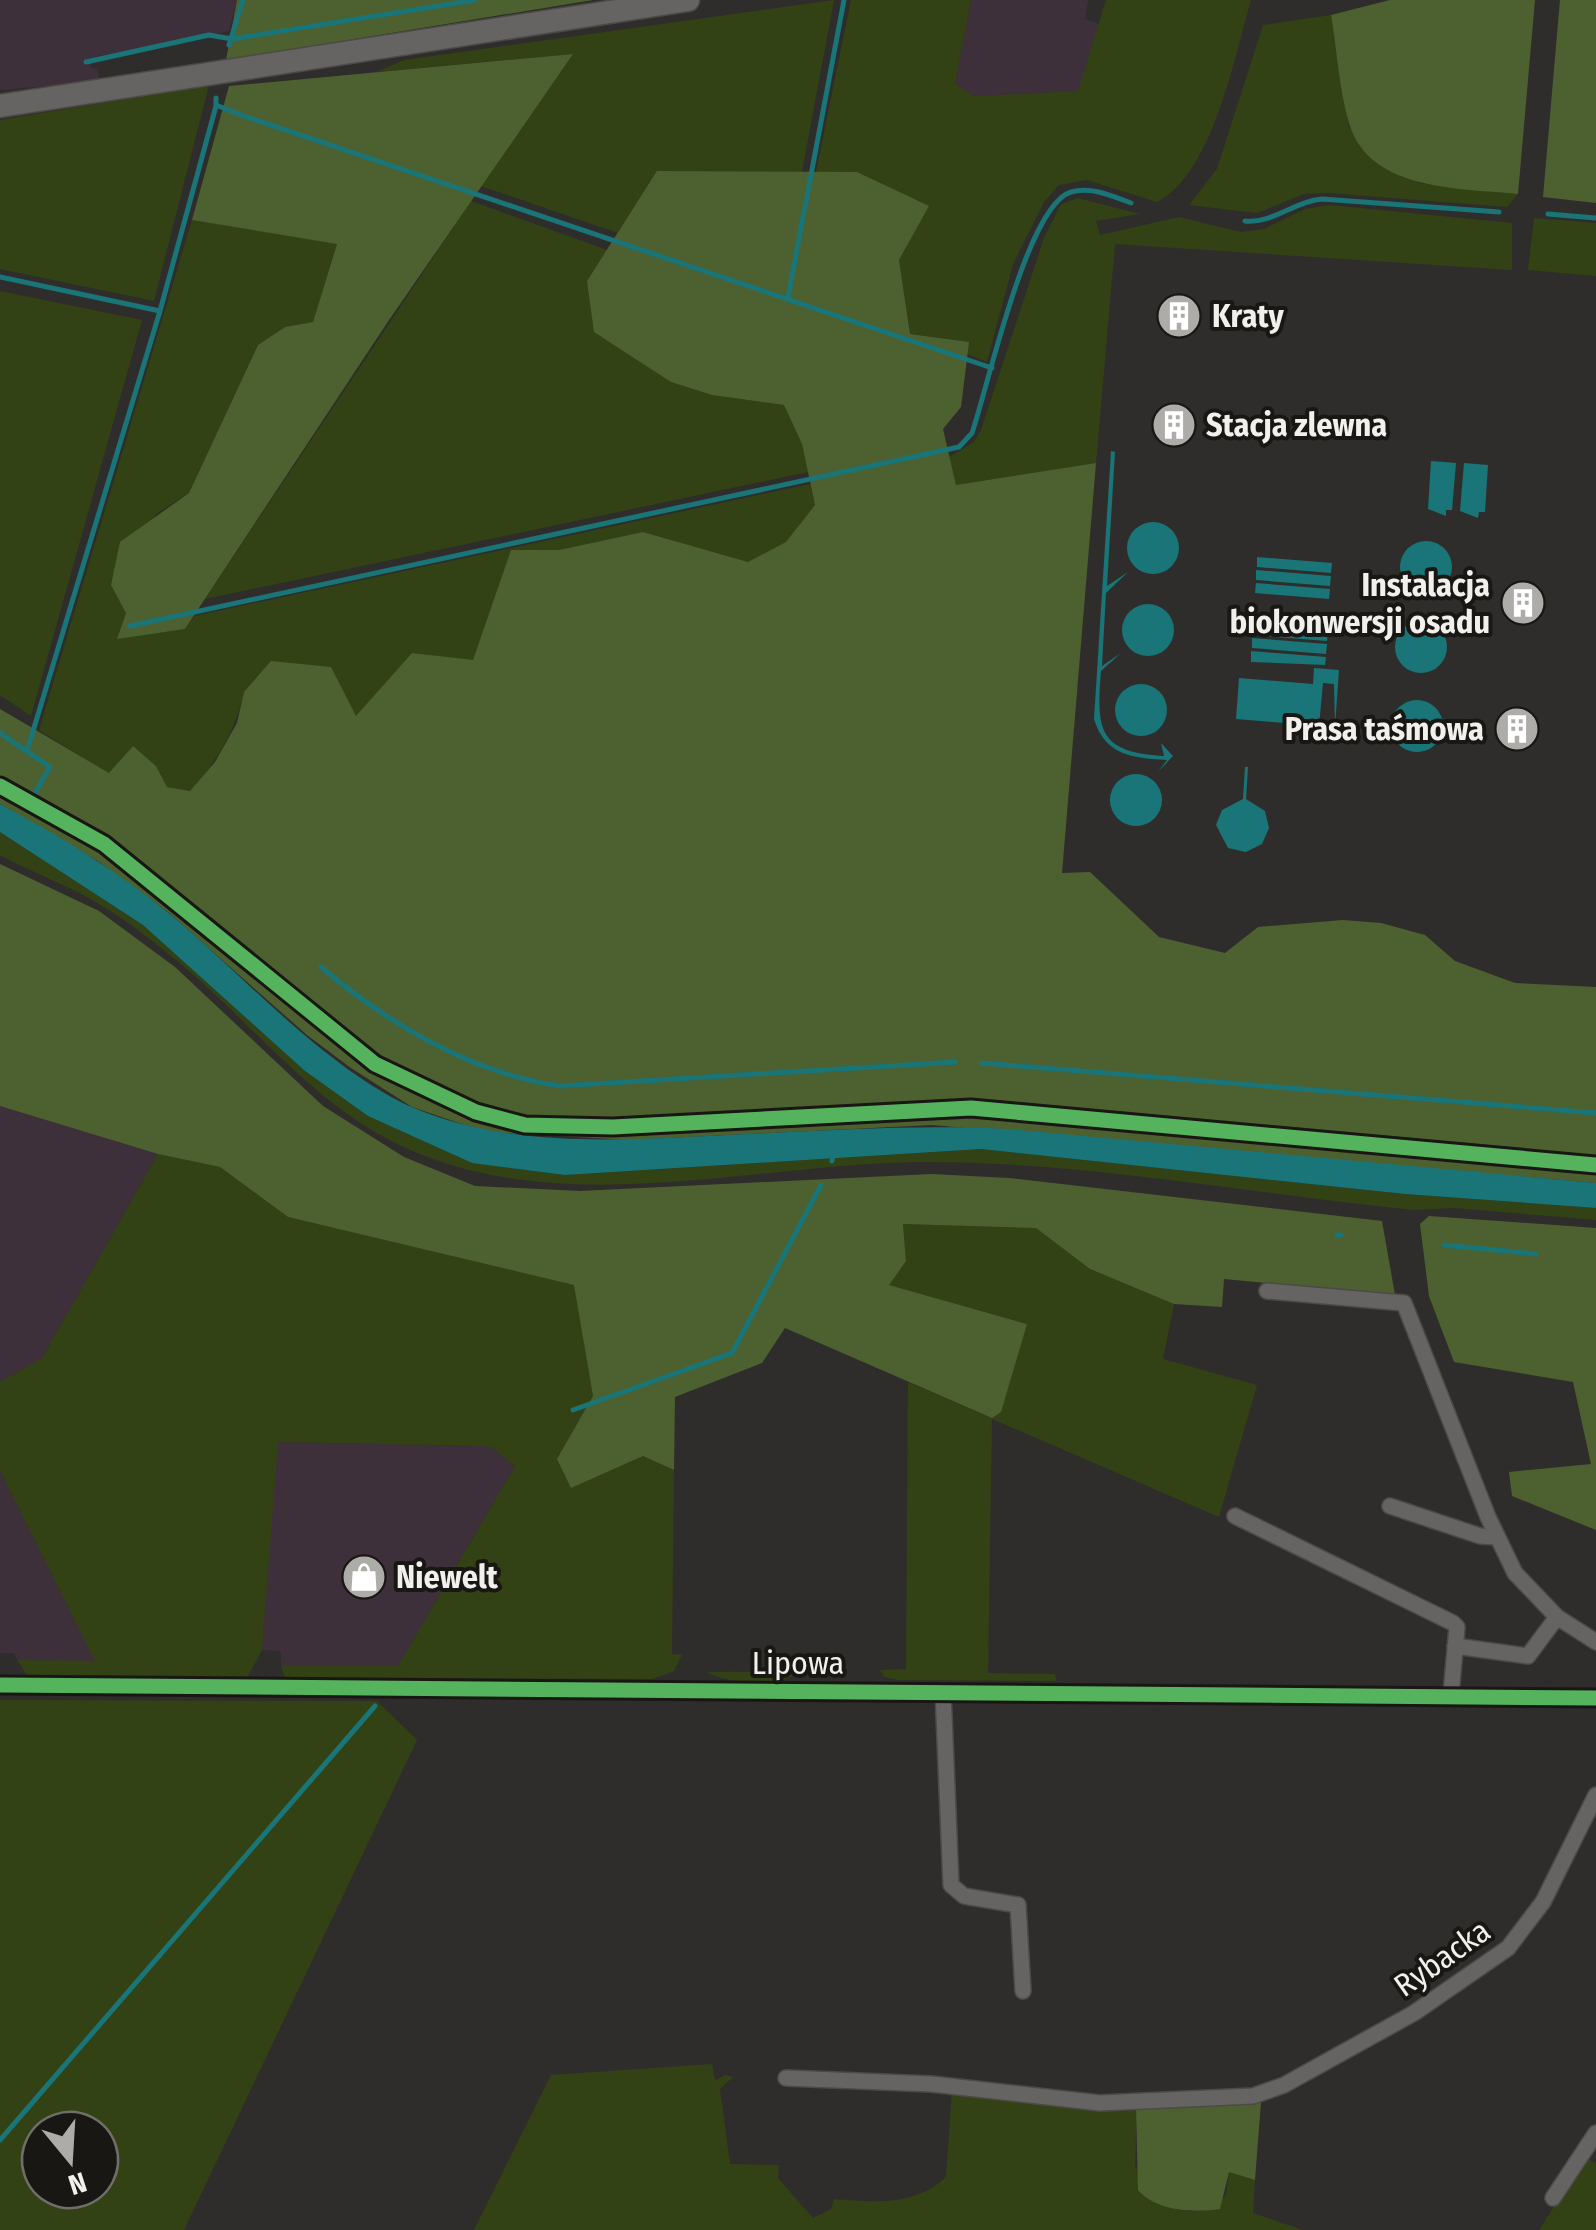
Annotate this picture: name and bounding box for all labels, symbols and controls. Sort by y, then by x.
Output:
building icon: Kraty [1156,293,1202,339]
place label: Kraty [1212,297,1284,335]
building icon: Stacja zlewna [1151,402,1197,448]
place label: Stacja zlewna [1206,406,1387,444]
place label: Instalacja biokonwersji osadu [1230,566,1490,641]
building icon: Instalacja biokonwersji osadu [1500,580,1546,626]
building icon: Prasa taśmowa [1494,706,1540,752]
place label: Prasa taśmowa [1285,710,1484,748]
shop icon: Niewelt [341,1554,387,1600]
place label: Niewelt [396,1558,499,1596]
street label: Lipowa [752,1644,844,1682]
street label: Rybacka [1387,1911,1497,2005]
north arrow [20,2110,120,2210]
text: N [64,2165,91,2202]

